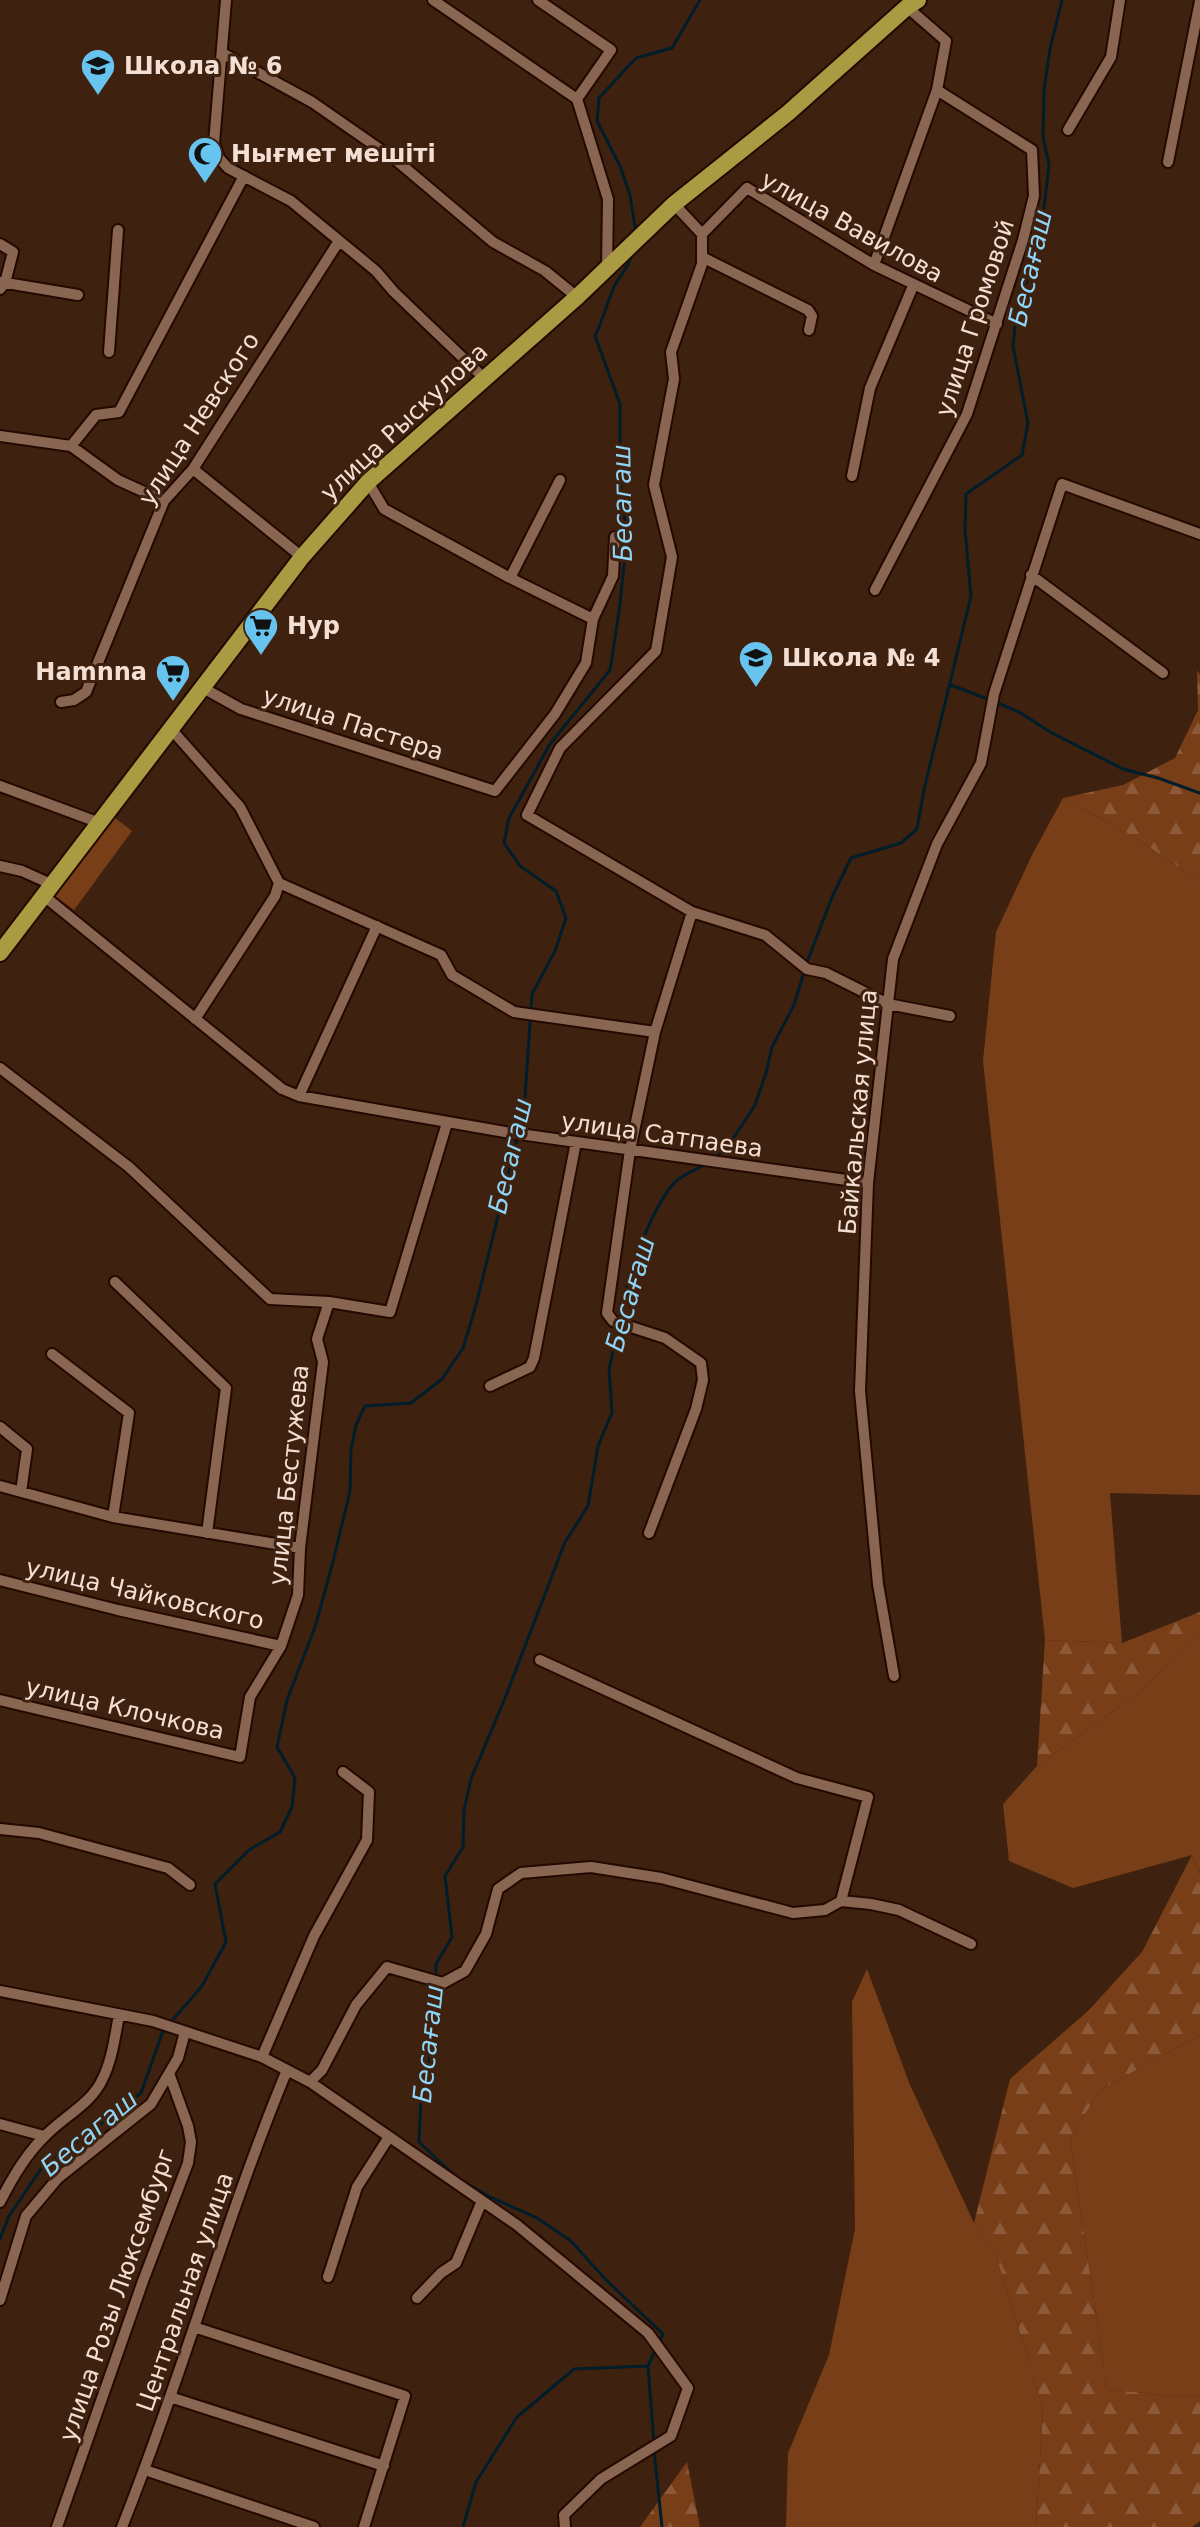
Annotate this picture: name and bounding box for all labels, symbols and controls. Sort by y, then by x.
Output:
school or university icon: Школа № 6 [79,47,117,97]
place label: Школа № 6 [124,52,282,80]
mosque icon: Нығмет мешіті [186,135,224,185]
place label: Нығмет мешіті [231,140,436,168]
street label: улица Вавилова [756,165,948,289]
water label: Бесағаш [1002,207,1058,329]
street label: улица Громовой [930,216,1020,420]
street label: улица Невского [133,327,265,511]
street label: улица Рыскулова [315,337,493,507]
water label: Бесагаш [606,444,638,562]
supermarket icon: Hyp [242,607,280,657]
place label: Hyp [287,612,340,640]
school or university icon: Школа № 4 [737,639,775,689]
place label: Школа № 4 [782,644,940,672]
supermarket icon: Hamnna [154,653,192,703]
place label: Hamnna [35,658,147,686]
street label: улица Пастера [259,682,447,766]
street label: Байкальская улица [833,988,883,1236]
water label: Бесагаш [482,1095,538,1217]
street label: улица Сатпаева [559,1107,765,1163]
water label: Бесағаш [599,1233,661,1355]
street label: улица Бестужева [263,1363,315,1587]
street label: улица Чайковского [23,1553,267,1635]
street label: улица Клочкова [23,1673,227,1745]
water label: Бесағаш [407,1984,449,2104]
water label: Бесагаш [34,2084,144,2182]
street label: улица Розы Люксембург [54,2145,180,2445]
street label: Центральная улица [131,2169,239,2415]

